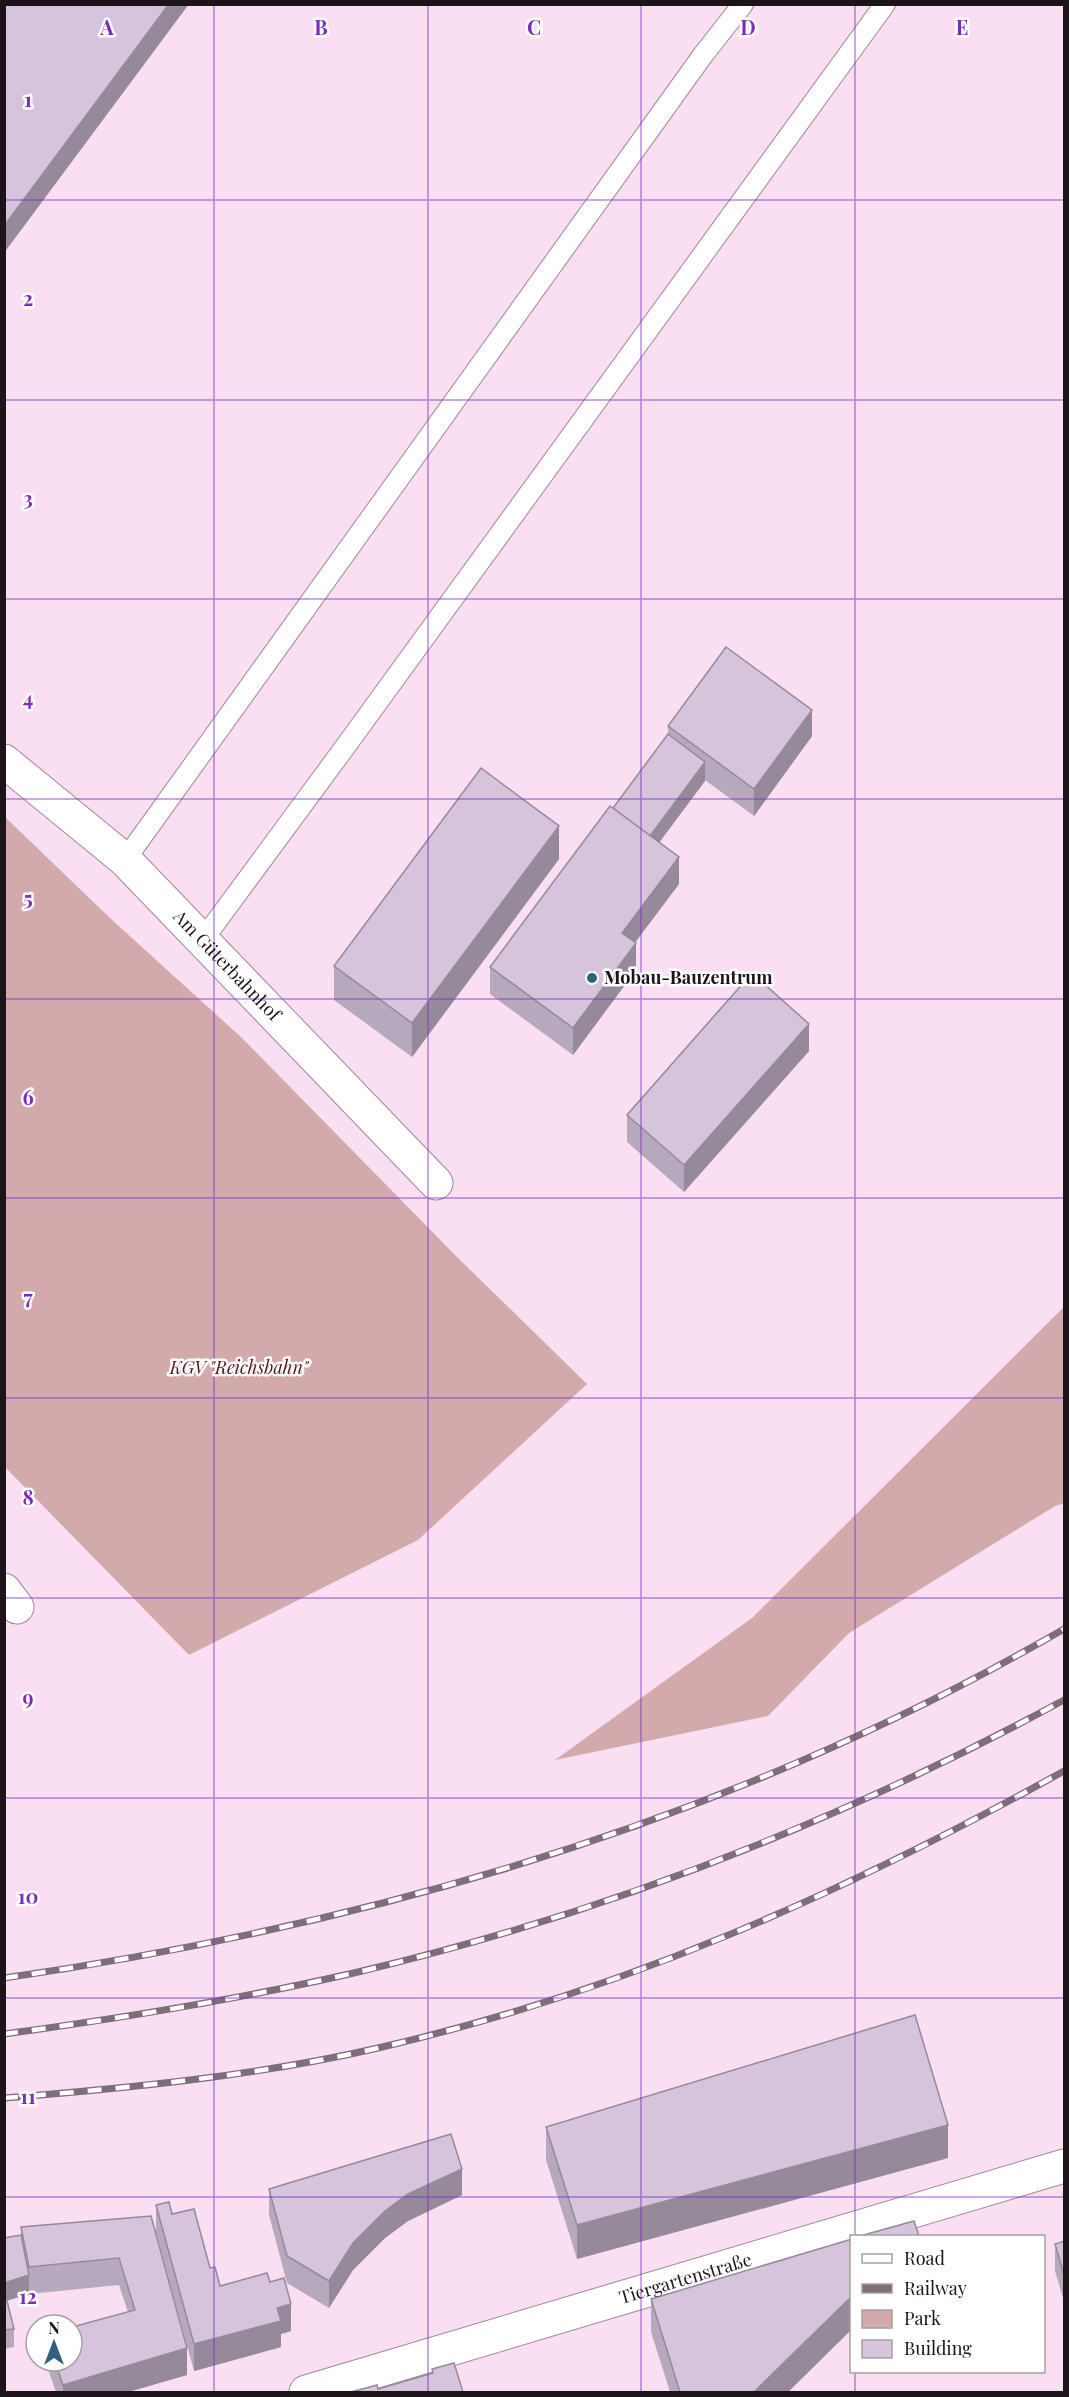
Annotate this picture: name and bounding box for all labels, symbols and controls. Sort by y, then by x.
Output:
text: A [99,13,114,40]
text: B [314,13,328,40]
text: C [527,13,541,40]
text: D [740,13,756,40]
text: E [956,13,968,40]
text: 1 [24,85,32,112]
text: 2 [23,284,33,311]
text: 3 [23,484,33,511]
text: 4 [23,684,33,711]
text: 5 [23,884,33,911]
street label: Am Güterbahnhof [168,904,288,1027]
place label: Mobau-Bauzentrum [604,965,773,989]
marker: Mobau-Bauzentrum [585,971,599,985]
text: 6 [22,1083,34,1110]
text: 7 [23,1283,33,1310]
park label: KGV "Reichsbahn" [169,1355,310,1379]
text: 8 [22,1483,34,1510]
text: 9 [22,1683,34,1710]
text: 10 [18,1882,38,1909]
text: 11 [20,2082,36,2109]
legend [850,2235,1045,2373]
text: Road [904,2246,945,2270]
street label: Tiergartenstraße [616,2247,754,2309]
text: Railway [904,2276,967,2300]
text: 12 [19,2282,37,2309]
text: Park [904,2306,941,2330]
north arrow [24,2313,84,2373]
text: N [48,2317,60,2338]
text: Building [904,2336,972,2360]

